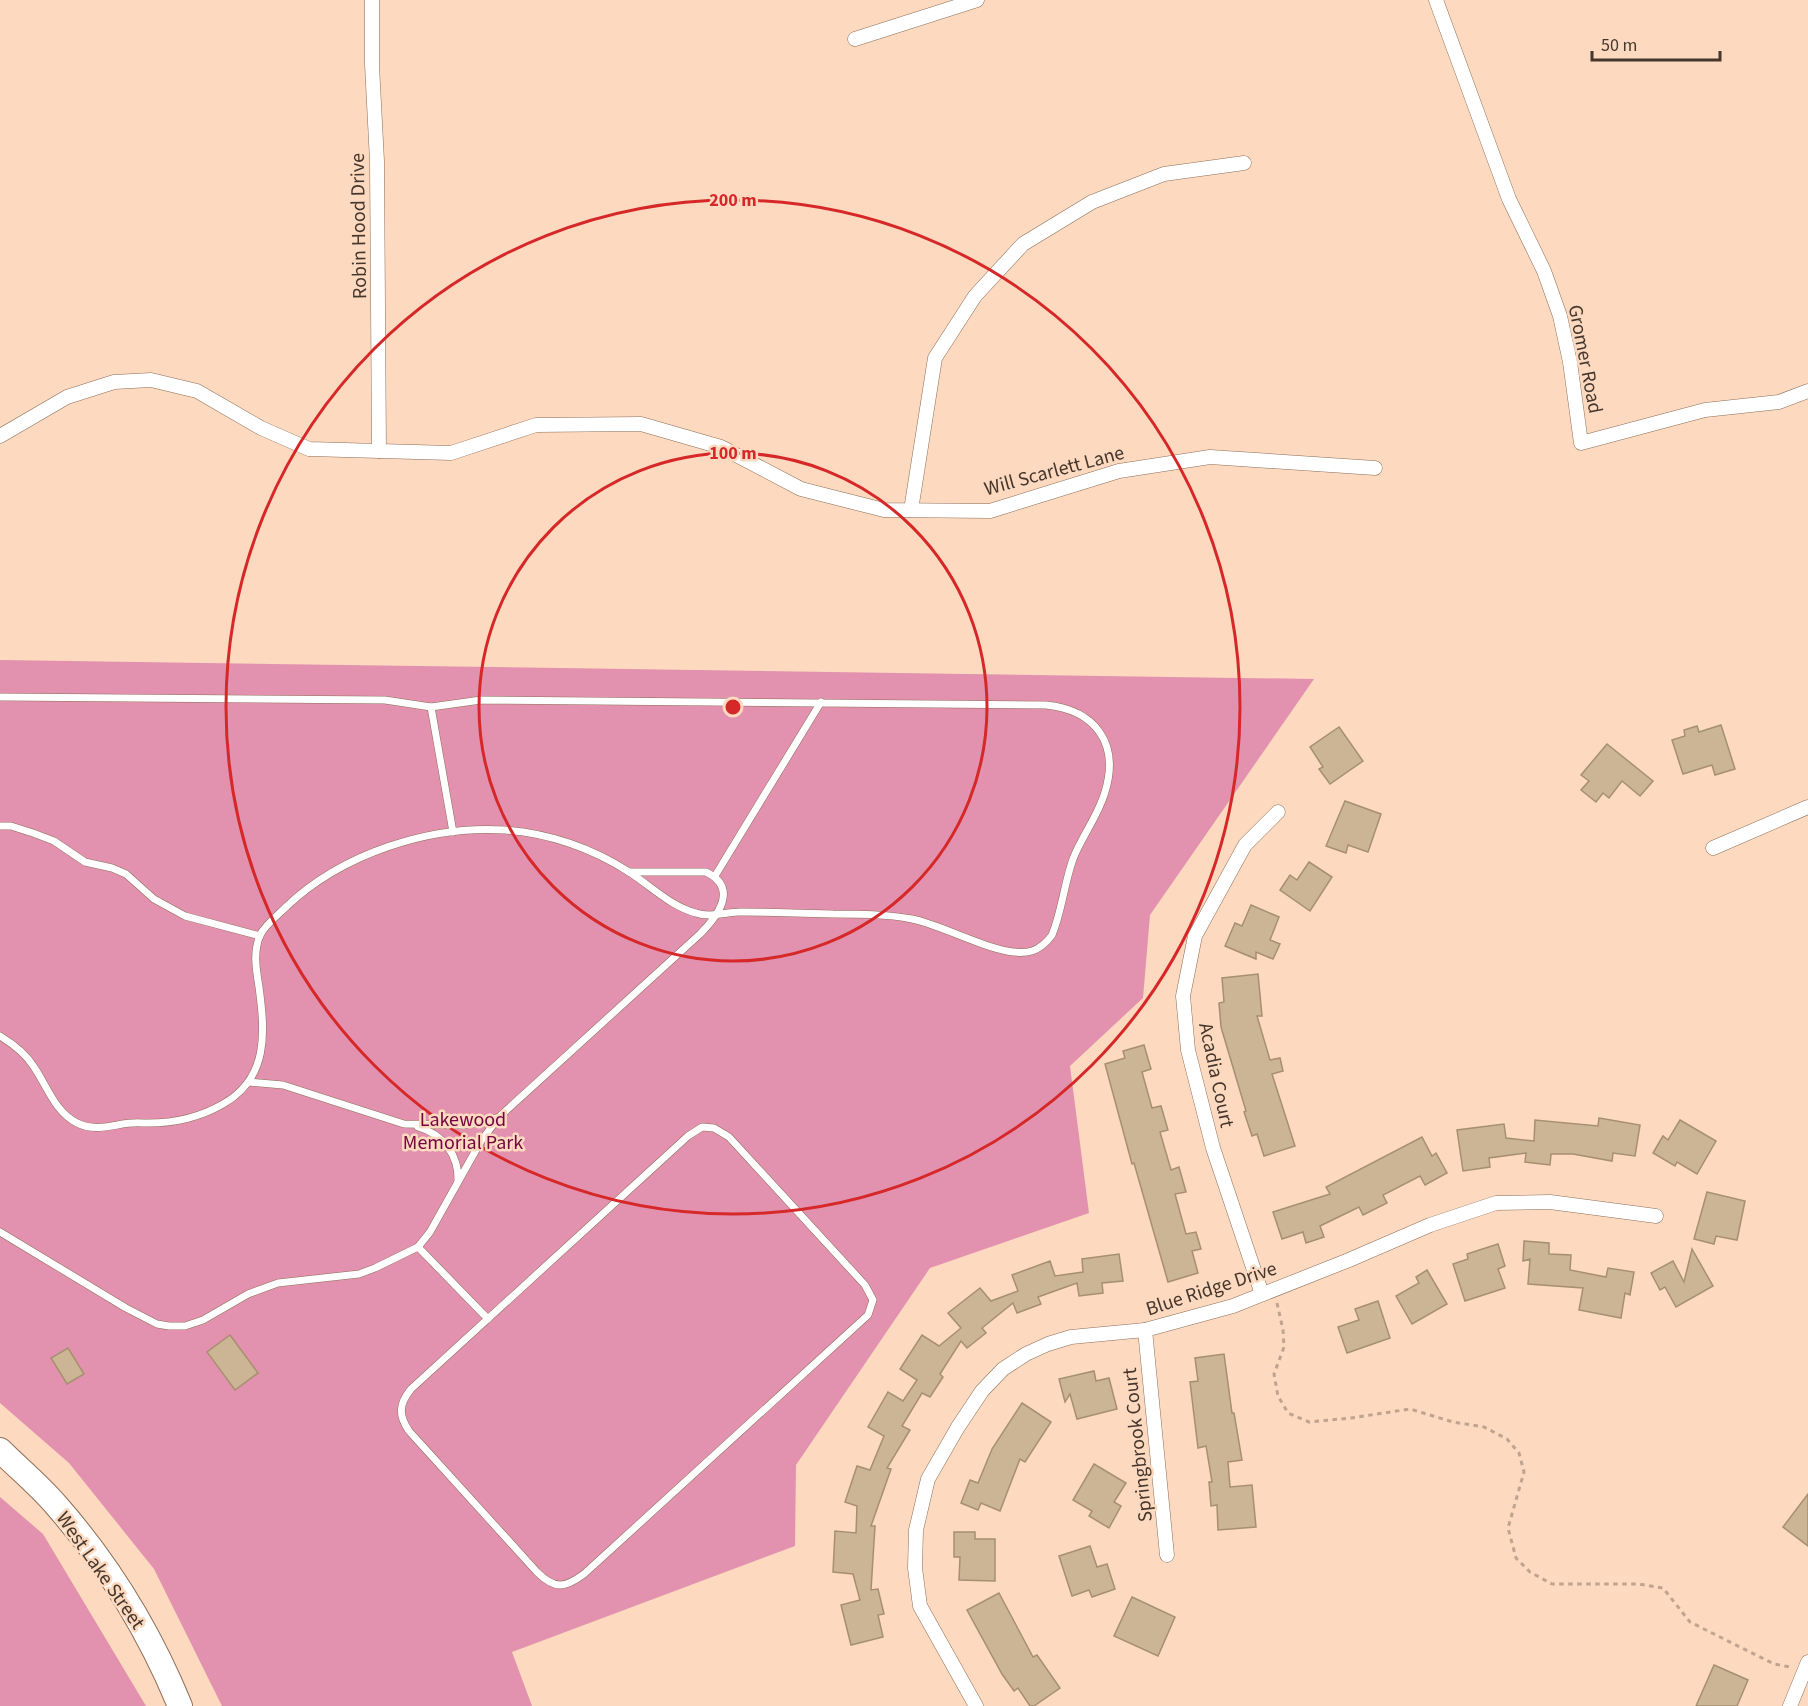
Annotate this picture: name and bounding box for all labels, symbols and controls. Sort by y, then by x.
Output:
scale bar [1592,24,1720,62]
text: 50 m [1601,33,1637,58]
street label: Robin Hood Drive [344,153,374,299]
text: 200 m [709,188,757,213]
street label: Gromer Road [1561,302,1609,416]
street label: Will Scarlett Lane [981,439,1128,503]
text: 100 m [709,441,757,466]
centre of rings [723,697,743,717]
street label: Acadia Court [1191,1020,1241,1131]
park label: Lakewood Memorial Park [403,1106,523,1157]
street label: Blue Ridge Drive [1142,1255,1280,1323]
street label: Springbrook Court [1116,1366,1160,1523]
street label: West Lake Street [49,1506,151,1635]

